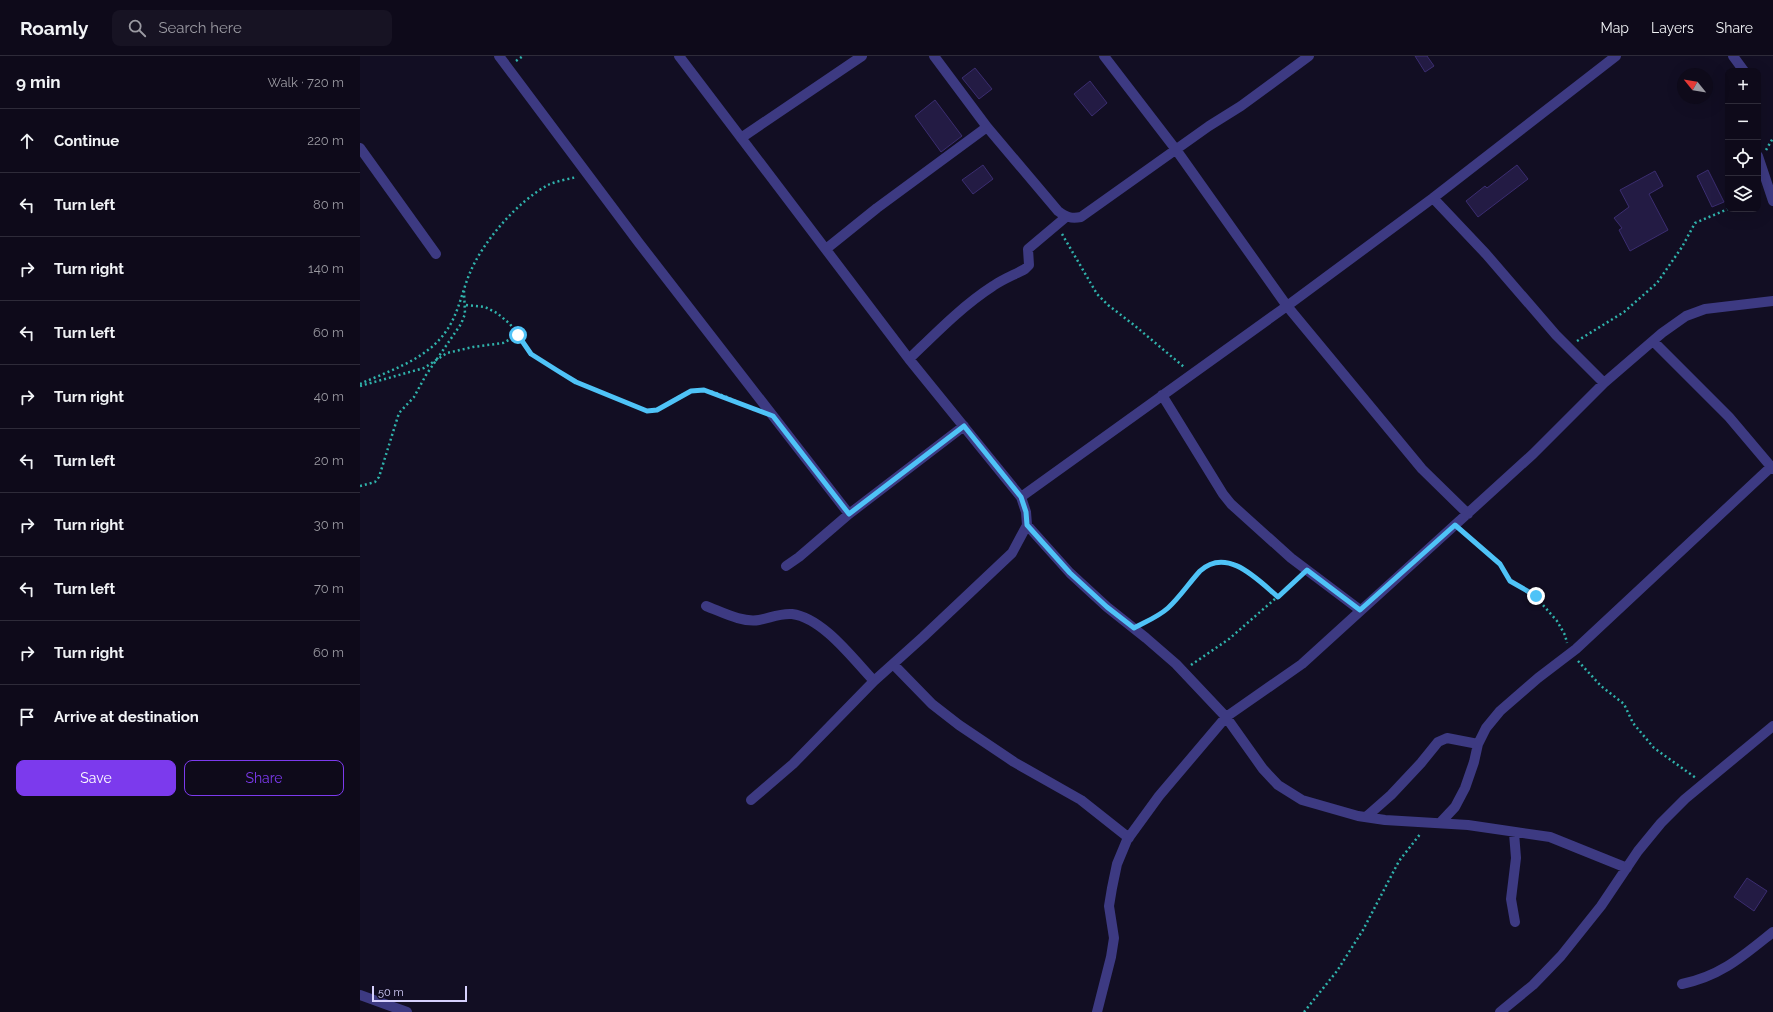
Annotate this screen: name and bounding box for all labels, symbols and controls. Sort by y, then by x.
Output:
search box [112,10,392,46]
text: Roamly [20,17,88,39]
icon: search [126,17,148,39]
text: Search here [158,19,242,37]
text: Map [1601,20,1629,36]
text: Layers [1651,20,1694,36]
text: Share [1716,20,1753,36]
north arrow [1677,68,1713,104]
map controls [1725,68,1761,212]
button: + [1725,68,1761,104]
text: 9 min [16,72,61,92]
text: Walk · 720 m [268,75,344,90]
button: − [1725,104,1761,140]
icon: ahead [16,130,38,152]
text: Continue [54,132,119,150]
text: 220 m [307,133,344,148]
button: locate [1725,140,1761,176]
button: layers [1725,176,1761,212]
icon: left [16,194,38,216]
text: Turn left [54,196,115,214]
text: 80 m [313,197,344,212]
icon: right [16,258,38,280]
text: Turn right [54,260,124,278]
text: 140 m [308,261,344,276]
icon: left [16,322,38,344]
text: Turn left [54,324,115,342]
text: 60 m [313,325,344,340]
route start [509,326,527,344]
icon: right [16,386,38,408]
text: Turn right [54,388,124,406]
text: 40 m [314,389,344,404]
icon: left [16,450,38,472]
text: Turn left [54,452,115,470]
text: 20 m [314,453,344,468]
icon: right [16,514,38,536]
text: Turn right [54,516,124,534]
text: 30 m [314,517,344,532]
icon: left [16,578,38,600]
text: Turn left [54,580,115,598]
text: 70 m [314,581,344,596]
route end [1527,587,1545,605]
icon: right [16,642,38,664]
text: Turn right [54,644,124,662]
text: 60 m [313,645,344,660]
icon: arrive [16,706,38,728]
text: Arrive at destination [54,708,199,726]
button: Save [16,760,176,796]
button: Share [184,760,344,796]
scale bar [372,984,467,1003]
text: 50 m [378,986,404,999]

